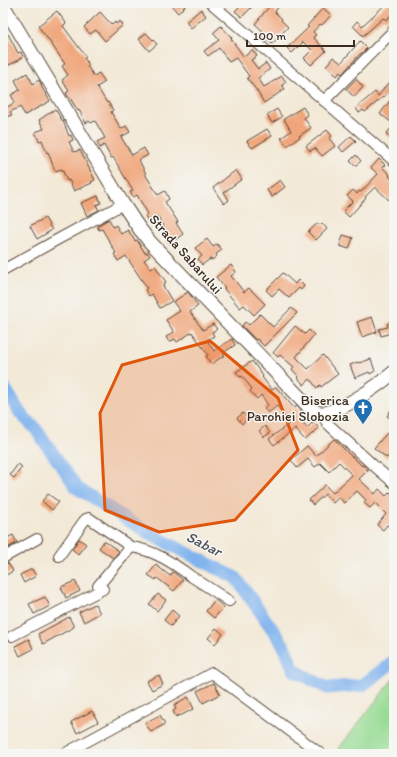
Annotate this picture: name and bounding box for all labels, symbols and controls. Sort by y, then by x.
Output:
scale bar [247,22,354,48]
text: 100 m [253,29,286,43]
street label: Strada Sabarului [145,211,226,298]
place label: Biserica Parohiei Slobozia [247,392,350,425]
church icon: Biserica Parohiei Slobozia [352,397,374,425]
water label: Sabar [183,528,227,561]

